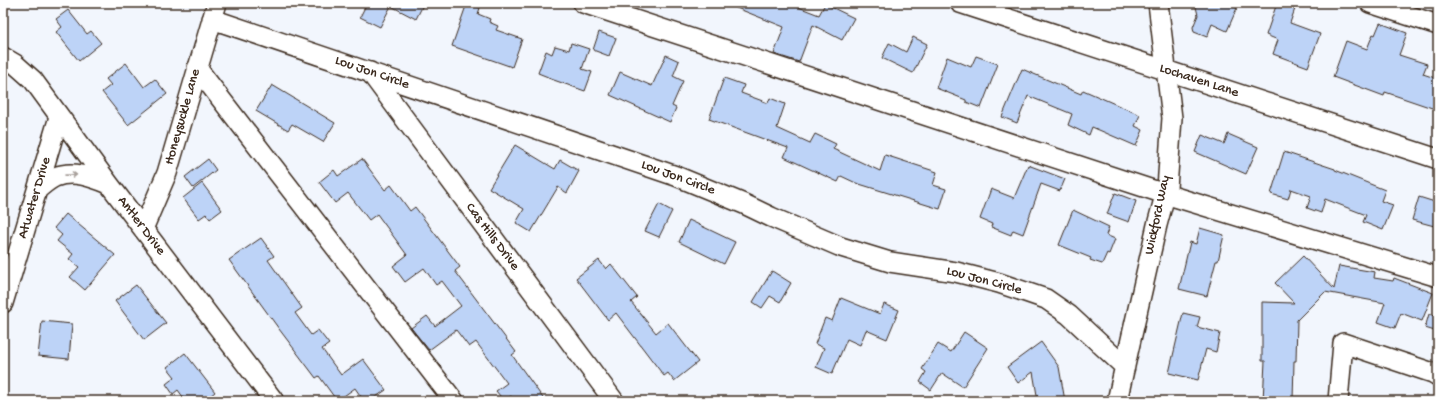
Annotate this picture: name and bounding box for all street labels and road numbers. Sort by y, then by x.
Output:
street label: Lou Jon Circle [333,52,412,94]
street label: Lochaven Lane [1157,60,1242,102]
street label: Honeysuckle Lane [161,66,205,167]
street label: Atwater Drive [15,154,56,241]
street label: Lou Jon Circle [639,157,718,200]
street label: Wickford Way [1141,174,1175,256]
street label: Antler Drive [113,193,169,260]
street label: Cas Hills Drive [461,200,523,275]
street label: Lou Jon Circle [944,263,1024,299]

